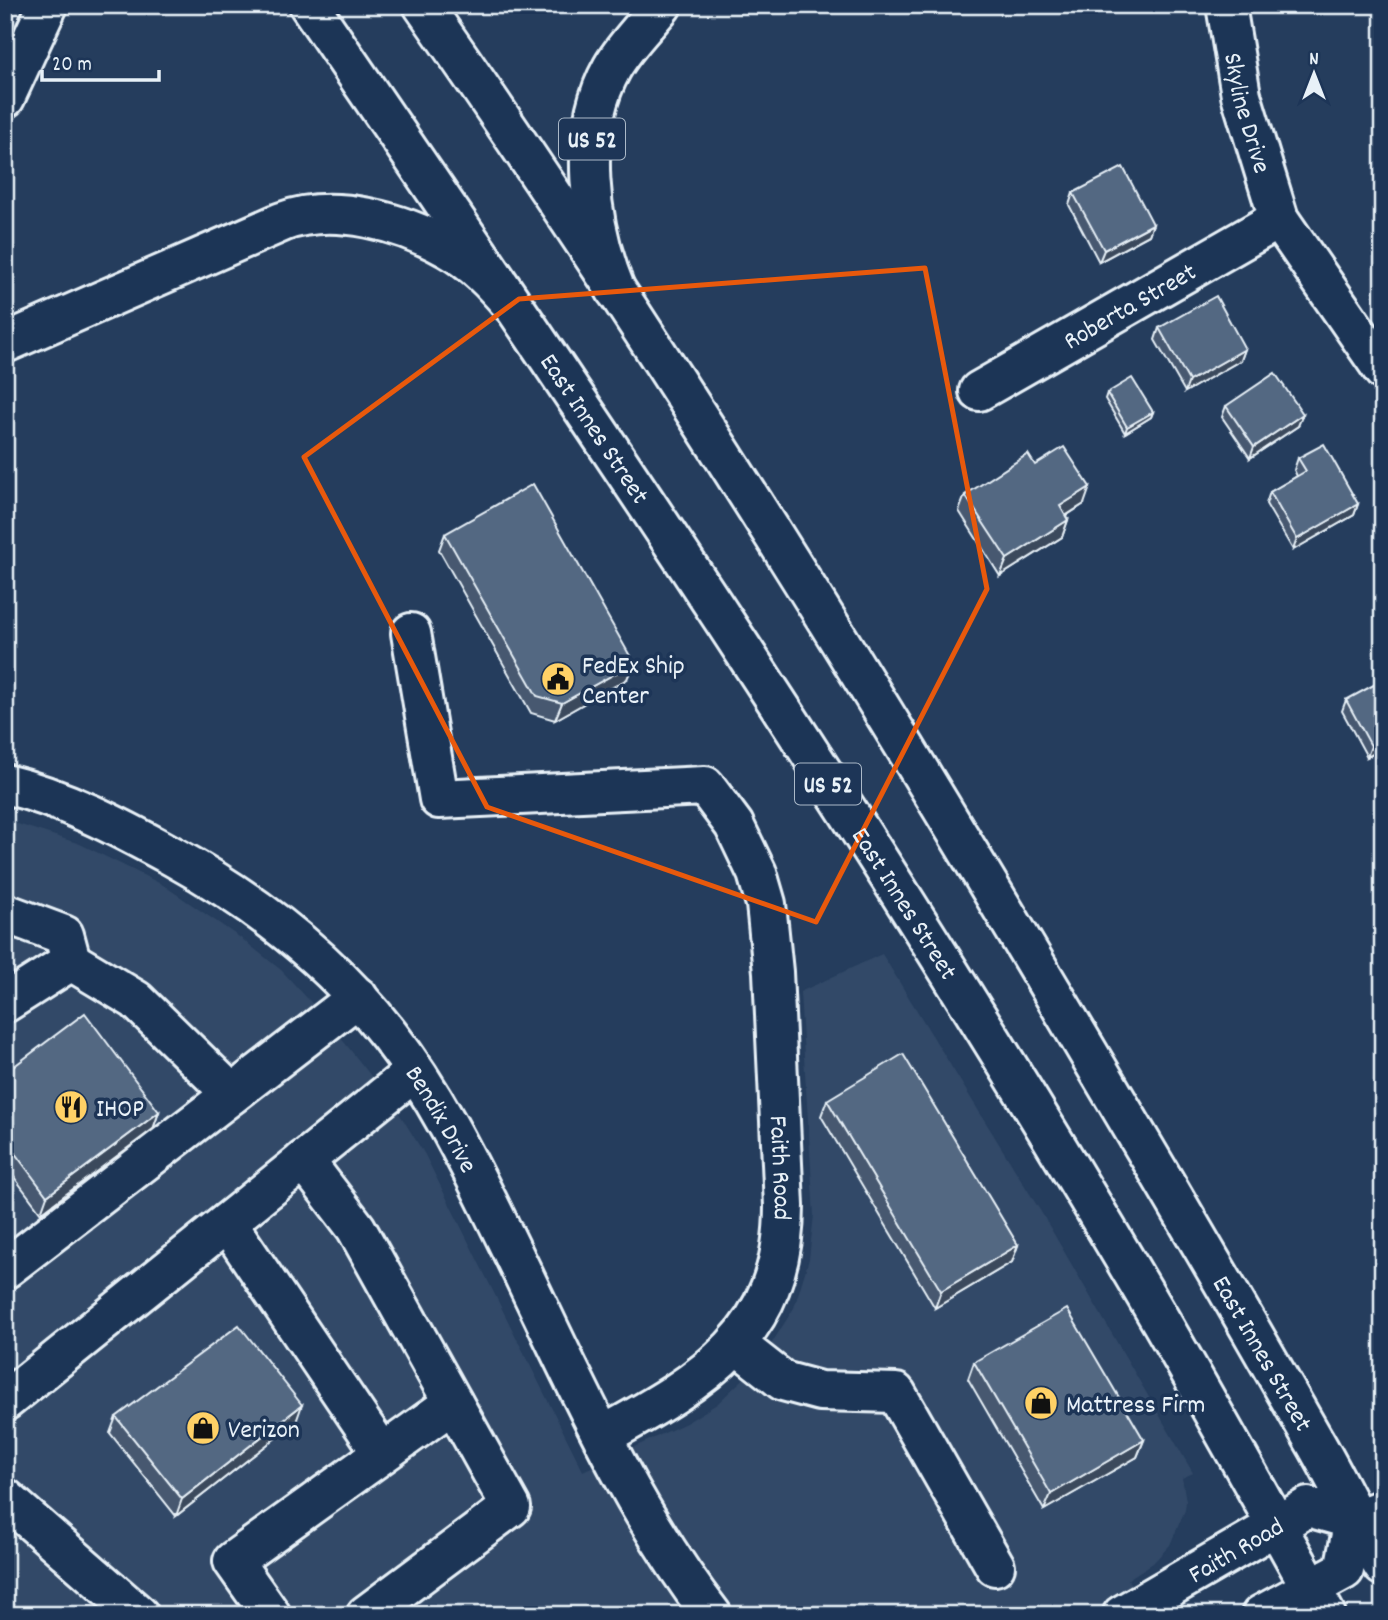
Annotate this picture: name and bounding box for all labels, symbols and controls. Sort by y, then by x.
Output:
scale bar [42,38,159,82]
north arrow [1280,38,1350,108]
text: N [1309,47,1319,74]
street label: Skyline Drive [1212,50,1279,178]
text: 20 m [52,51,92,81]
road number: US 52 [559,119,625,160]
street label: Roberta Street [1058,255,1204,361]
street label: East Innes Street [529,347,657,513]
place label: FedEx Ship Center [582,649,685,716]
public building icon: FedEx Ship Center [539,660,577,698]
road number: US 52 [795,764,861,804]
street label: East Innes Street [841,821,965,988]
street label: Bendix Drive [394,1059,485,1180]
restaurant icon: IHOP [52,1088,90,1126]
place label: IHOP [96,1092,144,1129]
street label: Faith Road [758,1115,799,1221]
street label: East Innes Street [1201,1270,1320,1440]
shop icon: Mattress Firm [1022,1384,1060,1422]
place label: Mattress Firm [1066,1388,1205,1425]
shop icon: Verizon [184,1409,222,1447]
place label: Verizon [228,1413,300,1450]
street label: Faith Road [1182,1510,1292,1595]

